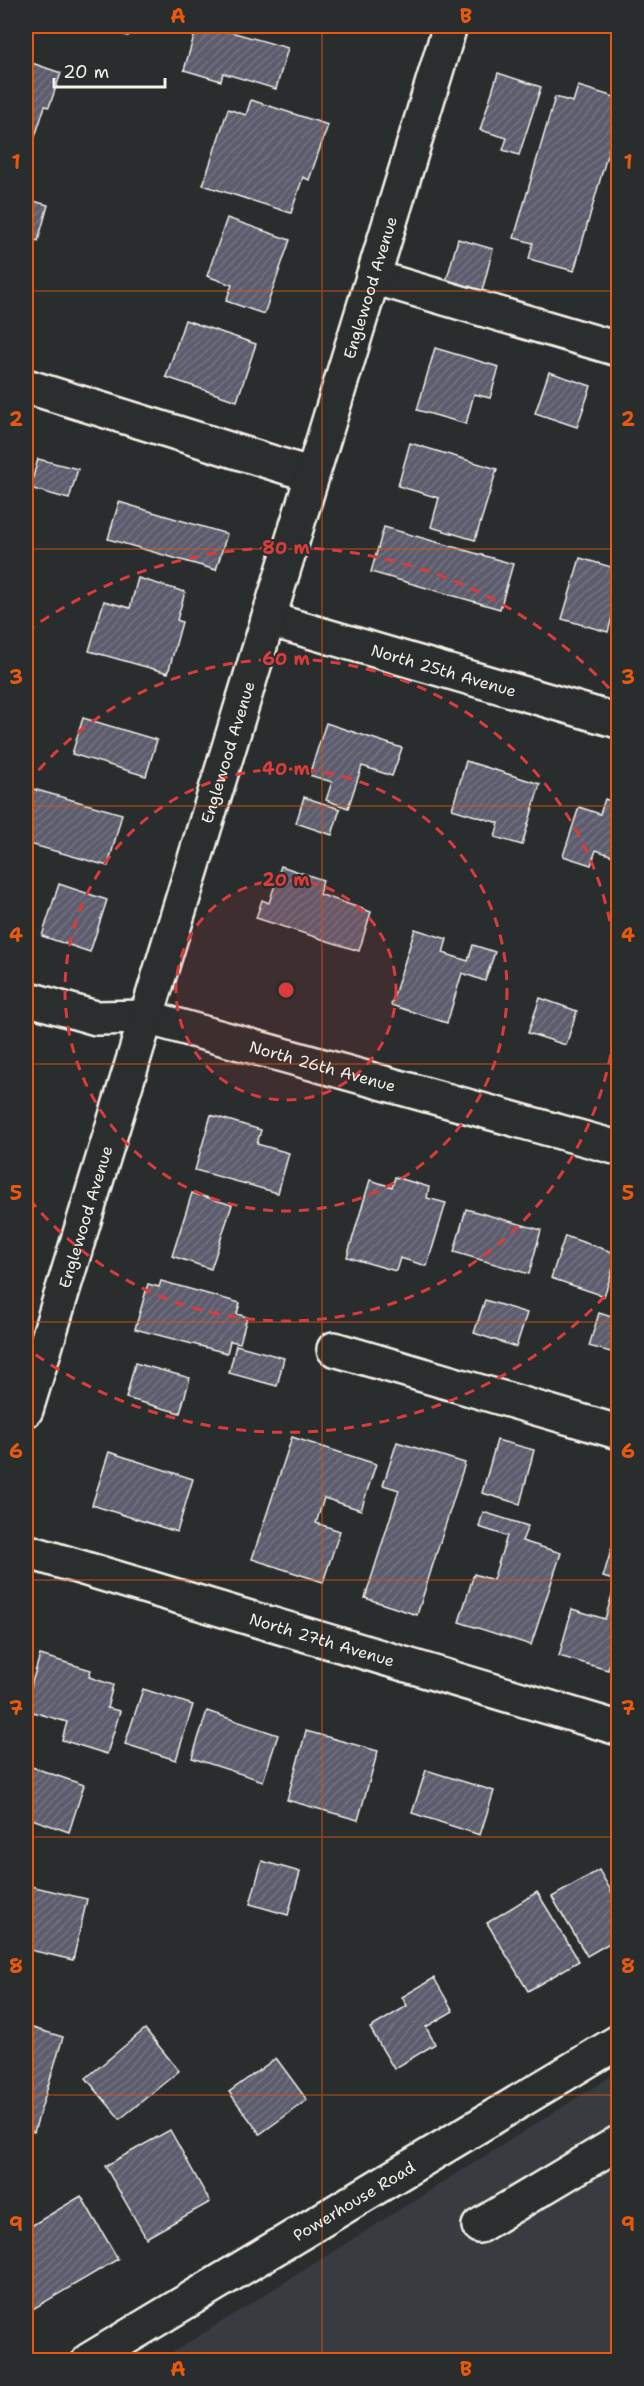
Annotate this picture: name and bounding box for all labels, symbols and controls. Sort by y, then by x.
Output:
text: A [170,3,186,29]
text: B [460,3,472,29]
scale bar [54,51,165,89]
text: 20 m [63,60,109,84]
text: 1 [11,149,21,175]
text: 1 [623,149,633,175]
street label: Englewood Avenue [338,214,402,361]
text: 2 [9,406,23,432]
text: 2 [621,406,635,432]
text: 80 m [262,536,310,560]
street label: North 25th Avenue [369,639,519,701]
text: 60 m [262,647,310,671]
text: 3 [9,664,23,690]
text: 3 [621,664,635,690]
street label: Englewood Avenue [196,678,259,826]
text: 40 m [262,757,310,781]
text: 20 m [262,868,310,892]
text: 4 [9,922,23,948]
text: 4 [621,922,635,948]
centre of rings [276,980,296,1000]
street label: North 26th Avenue [247,1036,398,1096]
street label: Englewood Avenue [53,1143,117,1291]
text: 5 [10,1180,22,1206]
text: 5 [622,1180,634,1206]
text: 6 [9,1438,23,1464]
text: 6 [621,1438,635,1464]
street label: North 27th Avenue [247,1608,397,1671]
text: 7 [9,1695,23,1721]
text: 7 [621,1695,635,1721]
text: 8 [9,1953,23,1979]
text: 8 [621,1953,635,1979]
street label: Powerhouse Road [289,2156,419,2246]
text: 9 [9,2211,23,2237]
text: 9 [621,2211,635,2237]
text: A [170,2356,186,2382]
text: B [460,2356,472,2382]

